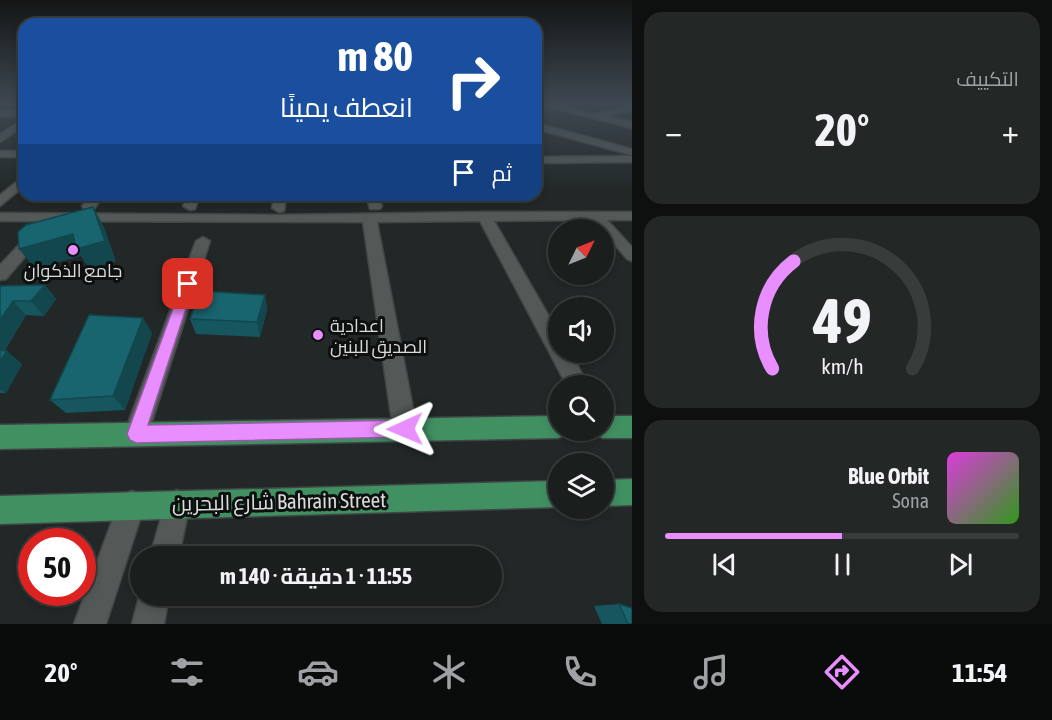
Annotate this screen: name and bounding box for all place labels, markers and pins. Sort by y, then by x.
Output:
marker: جامع الذكوان [66,243,80,257]
pin [162,258,213,309]
place label: جامع الذكوان [24,260,122,283]
place label: اعدادية الصديق للبنين [330,315,427,359]
marker: اعدادية الصديق للبنين [311,328,325,342]

